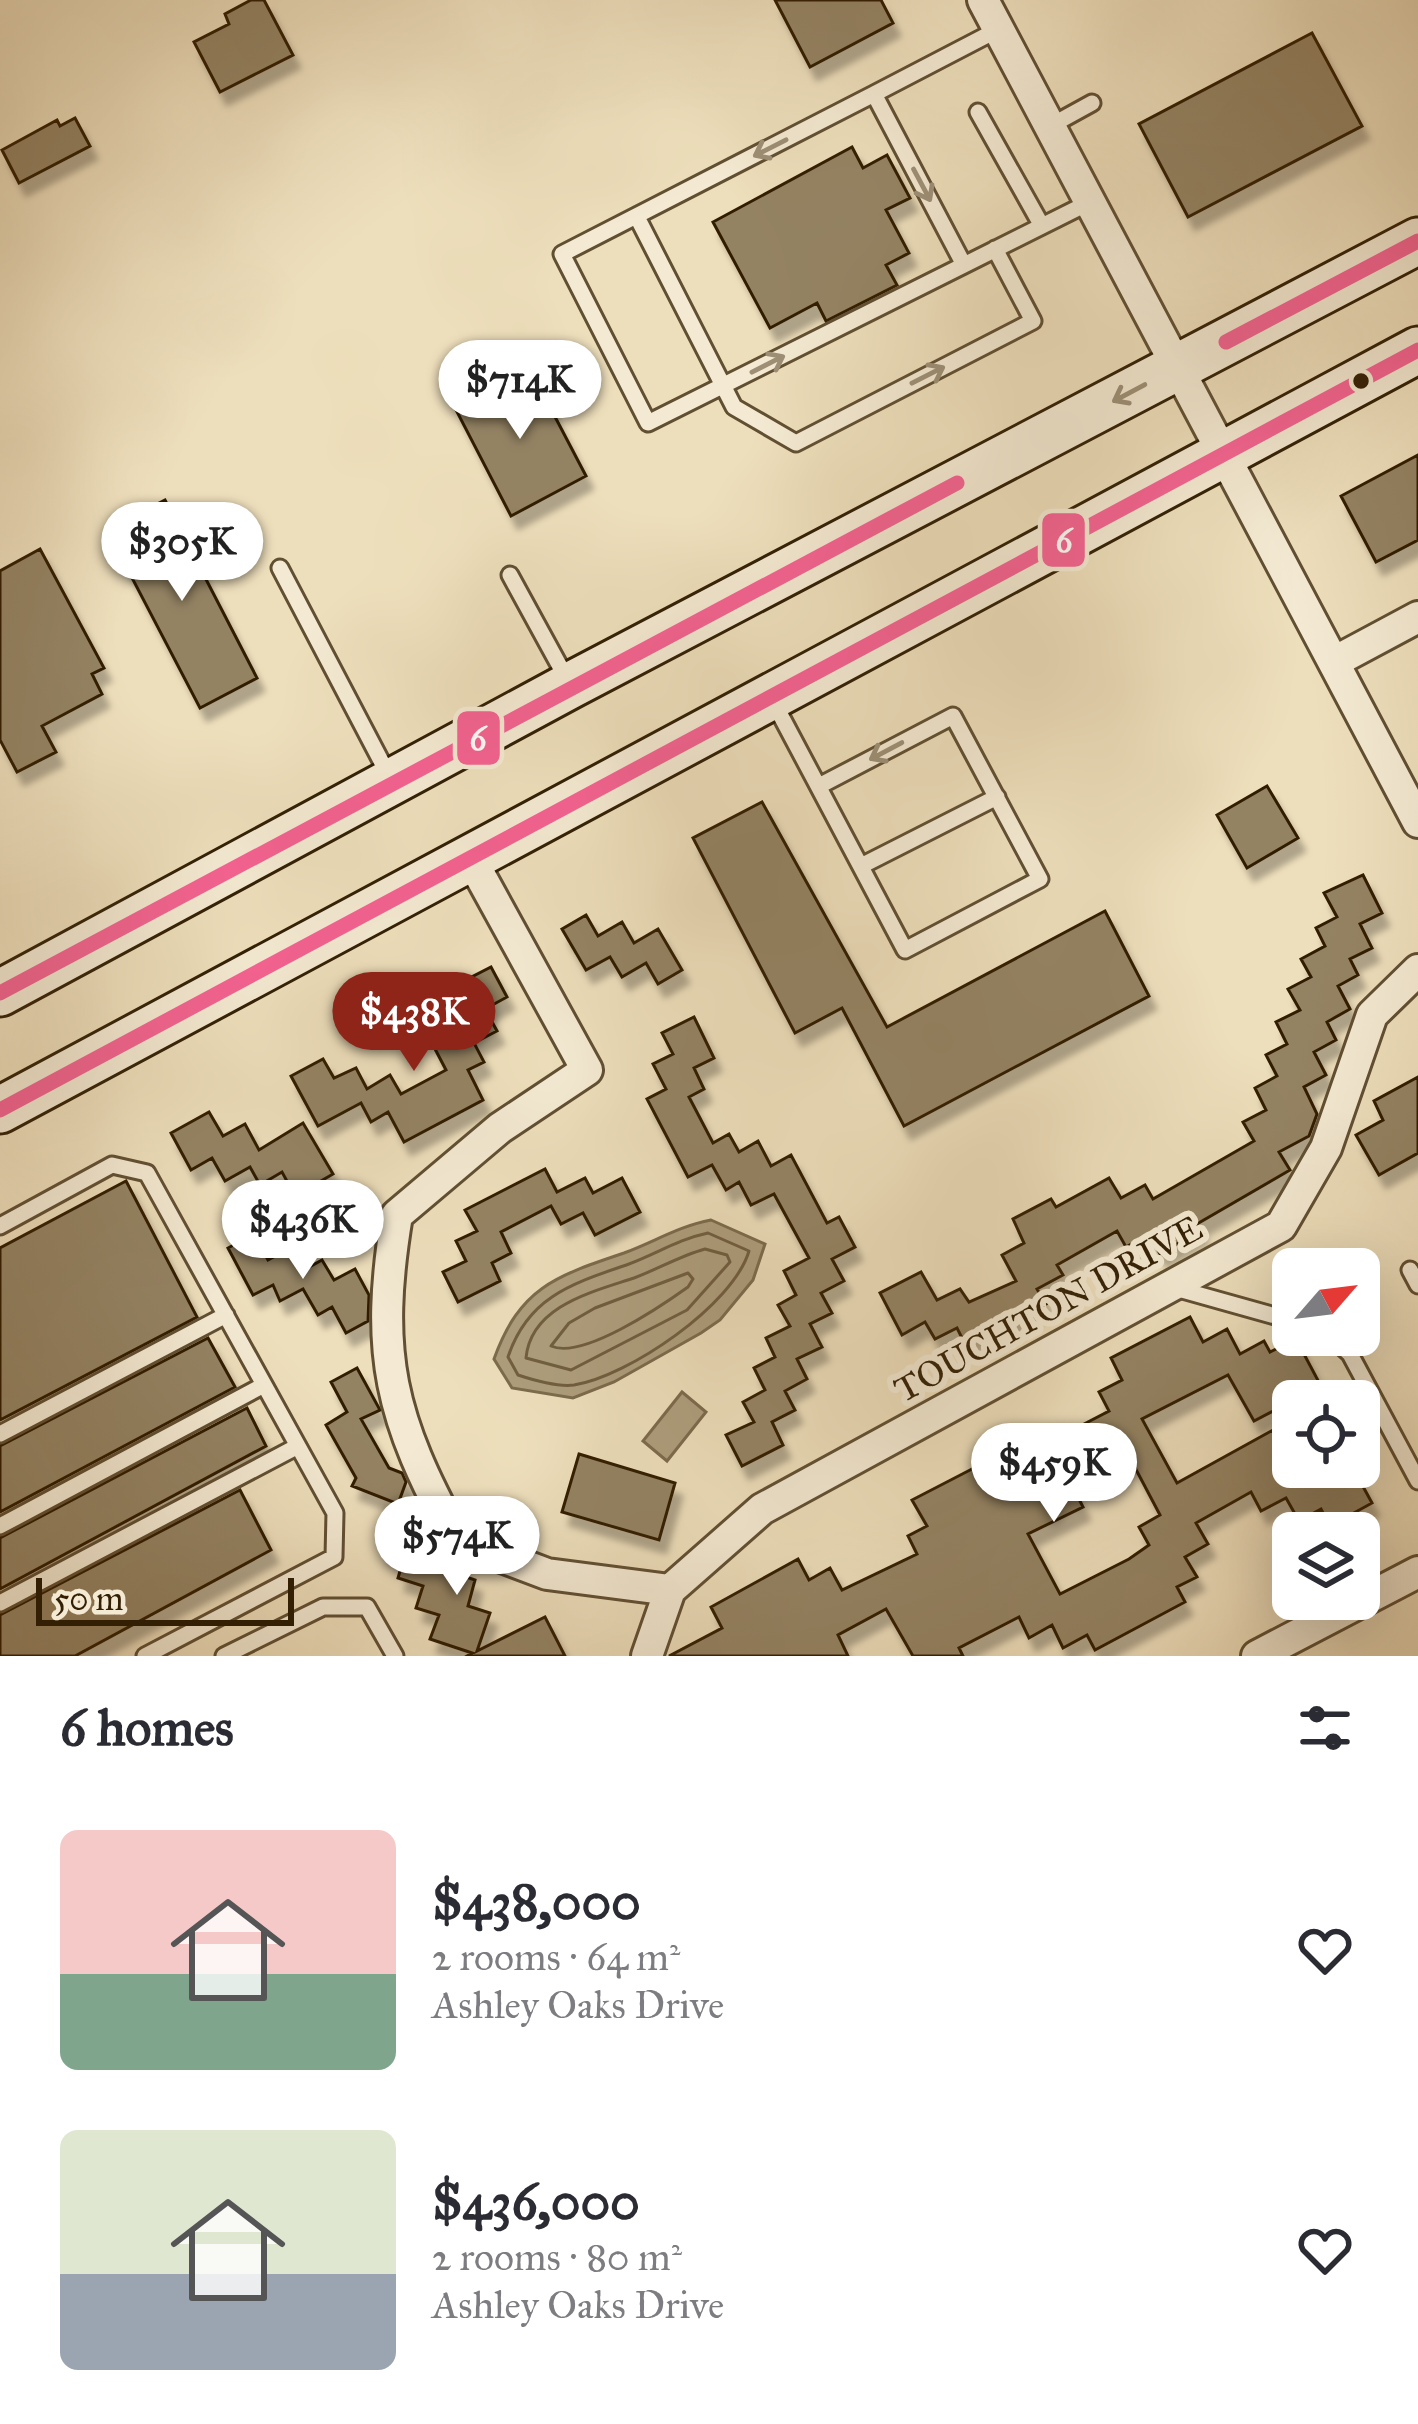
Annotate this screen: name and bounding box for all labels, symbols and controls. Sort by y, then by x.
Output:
one-way arrow [753,137,789,160]
one-way arrow [911,167,934,202]
pin: $714K [436,340,604,442]
one-way arrow [750,351,786,374]
text: $714K [465,355,575,403]
one-way arrow [909,363,944,386]
unlabelled marker [1350,370,1372,392]
one-way arrow [1111,382,1147,405]
pin: $305K [98,502,266,604]
line badge: 6 [1040,511,1087,569]
text: $305K [128,517,236,565]
text: 6 [1056,521,1075,561]
line badge: 6 [455,709,502,767]
text: 6 [470,719,489,759]
one-way arrow [870,740,905,763]
pin: $438K [330,972,498,1074]
text: $438K [359,987,469,1035]
pin: $436K [219,1180,387,1282]
text: $436K [249,1195,357,1243]
street label: TOUCHTON DRIVE [886,1206,1210,1412]
north arrow [1272,1248,1380,1356]
map controls [1272,1248,1380,1620]
button: locate [1272,1380,1380,1488]
pin: $459K [970,1423,1138,1525]
text: $459K [998,1438,1110,1486]
pin: $574K [373,1496,541,1598]
text: $574K [402,1511,512,1559]
button: layers [1272,1512,1380,1620]
scale bar [36,1572,294,1625]
text: 50 m [54,1579,123,1619]
icon: filters [1292,1695,1358,1761]
text: 6 homes [60,1697,234,1759]
text: $438,000 [432,1871,641,1933]
icon: home [156,1878,300,2022]
icon: heart [1292,1917,1358,1983]
text: 2 rooms · 64 m² [432,1933,680,1981]
text: Ashley Oaks Drive [432,1981,724,2029]
text: $436,000 [432,2171,640,2233]
icon: home [156,2178,300,2322]
icon: heart [1292,2217,1358,2283]
text: 2 rooms · 80 m² [432,2233,682,2281]
text: Ashley Oaks Drive [432,2281,724,2329]

